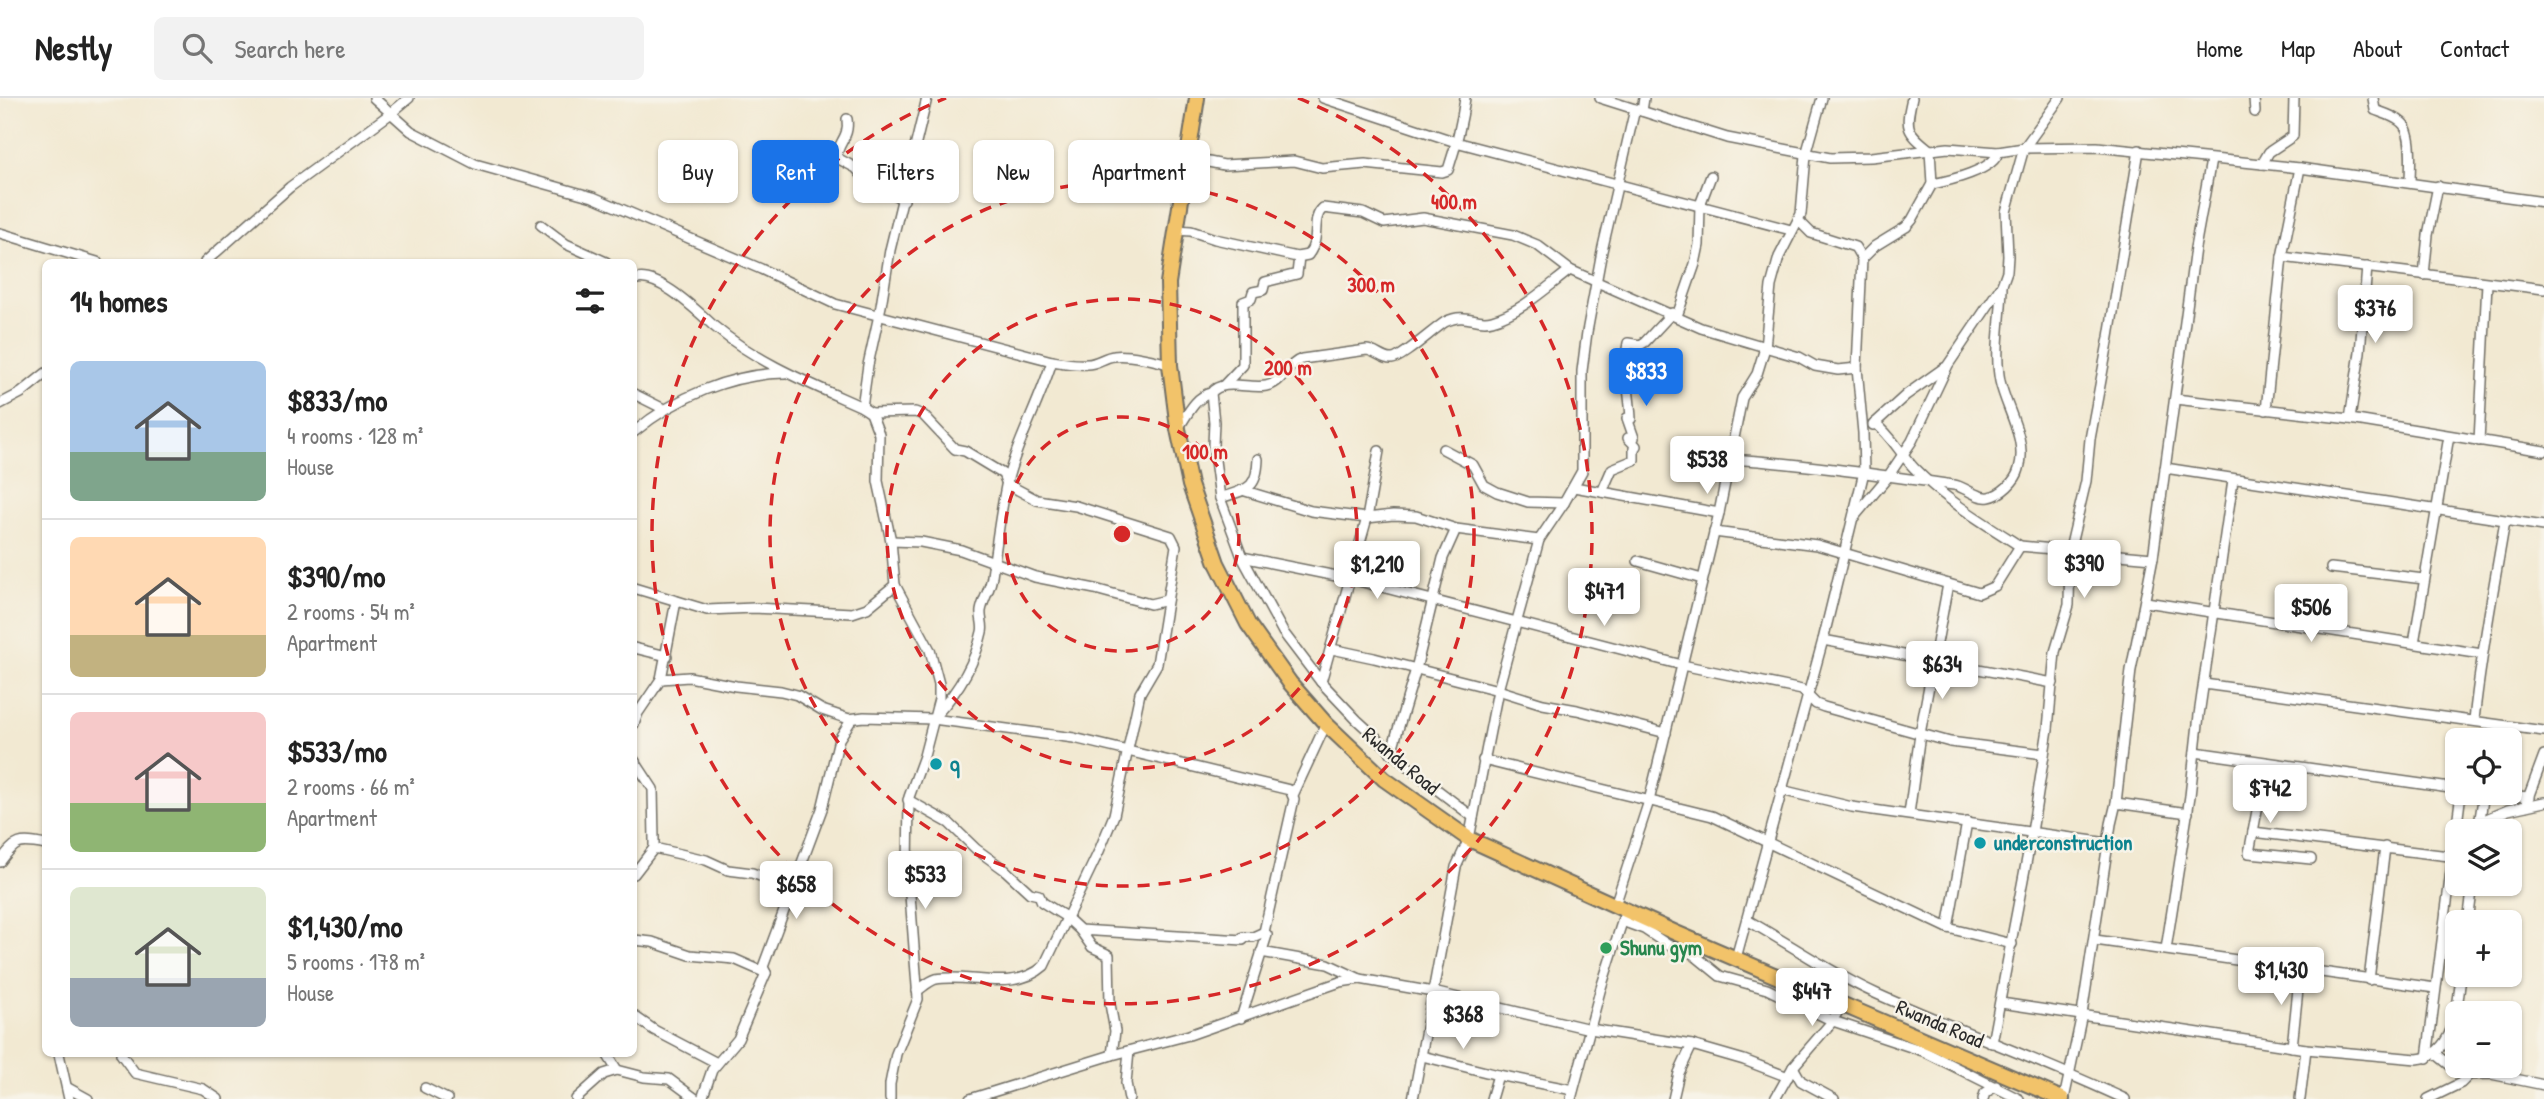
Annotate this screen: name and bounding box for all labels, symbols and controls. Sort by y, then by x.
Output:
search box [154,17,644,80]
text: Nestly [35,26,112,70]
icon: search [178,29,216,67]
text: Search here [234,31,346,66]
text: Home [2196,32,2243,64]
text: Map [2281,32,2315,64]
text: About [2353,32,2402,64]
text: Contact [2440,32,2509,64]
chip: Buy [658,140,738,203]
chip: Rent [752,140,839,203]
chip: Filters [853,140,959,203]
chip: New [973,140,1054,203]
chip: Apartment [1068,140,1210,203]
text: 400 m [1431,187,1477,216]
text: 300 m [1347,270,1395,299]
text: 14 homes [70,281,168,321]
icon: filters [571,282,609,320]
pin: $376 [2334,286,2416,345]
text: $376 [2354,292,2396,323]
pin: $833 [1605,348,1687,408]
text: 200 m [1264,353,1312,382]
text: $833 [1625,355,1667,386]
text: $833/mo [287,380,387,420]
icon: home [126,389,210,473]
text: 4 rooms · 128 m² [287,420,423,451]
pin: $538 [1666,436,1748,496]
text: 100 m [1182,437,1228,466]
text: $538 [1686,443,1728,474]
text: House [287,451,334,482]
centre of rings [1110,522,1134,546]
pin: $390 [2043,540,2125,600]
pin: $1,210 [1320,542,1434,601]
text: $390 [2064,547,2104,578]
text: $1,210 [1350,548,1404,579]
text: $390/mo [287,556,385,596]
icon: home [126,565,210,649]
pin: $471 [1563,568,1645,628]
text: $471 [1584,575,1624,606]
pin: $506 [2270,584,2352,644]
text: $506 [2291,591,2331,622]
text: 2 rooms · 54 m² [287,596,415,627]
text: Apartment [287,627,377,658]
pin: $634 [1901,642,1983,701]
text: $634 [1922,648,1962,679]
street label: Rwanda Road [1357,720,1446,802]
map controls [2445,728,2522,1078]
button: locate [2445,728,2522,805]
text: $533/mo [287,731,387,771]
icon: home [126,740,210,824]
place label: q [950,749,960,779]
marker: q [928,756,944,772]
pin: $742 [2229,766,2311,825]
text: 2 rooms · 66 m² [287,771,415,802]
text: $742 [2249,772,2291,803]
text: Apartment [287,802,377,833]
button: layers [2445,819,2522,896]
place label: underconstruction [1994,828,2132,857]
marker: underconstruction [1972,835,1988,851]
pin: $533 [884,852,966,911]
text: $533 [904,858,946,889]
pin: $658 [755,862,837,921]
text: $658 [776,868,816,899]
text: $1,430/mo [287,906,402,946]
button: + [2445,910,2522,987]
icon: home [126,915,210,999]
place label: Shunu gym [1620,933,1702,963]
marker: Shunu gym [1598,940,1614,956]
text: 5 rooms · 178 m² [287,946,425,977]
pin: $1,430 [2224,948,2338,1007]
text: $1,430 [2254,954,2308,985]
pin: $447 [1771,968,1853,1028]
text: $447 [1792,975,1832,1006]
text: House [287,977,334,1008]
pin: $368 [1422,992,1504,1051]
street label: Rwanda Road [1892,992,1989,1055]
text: $368 [1442,998,1484,1029]
button: − [2445,1001,2522,1078]

